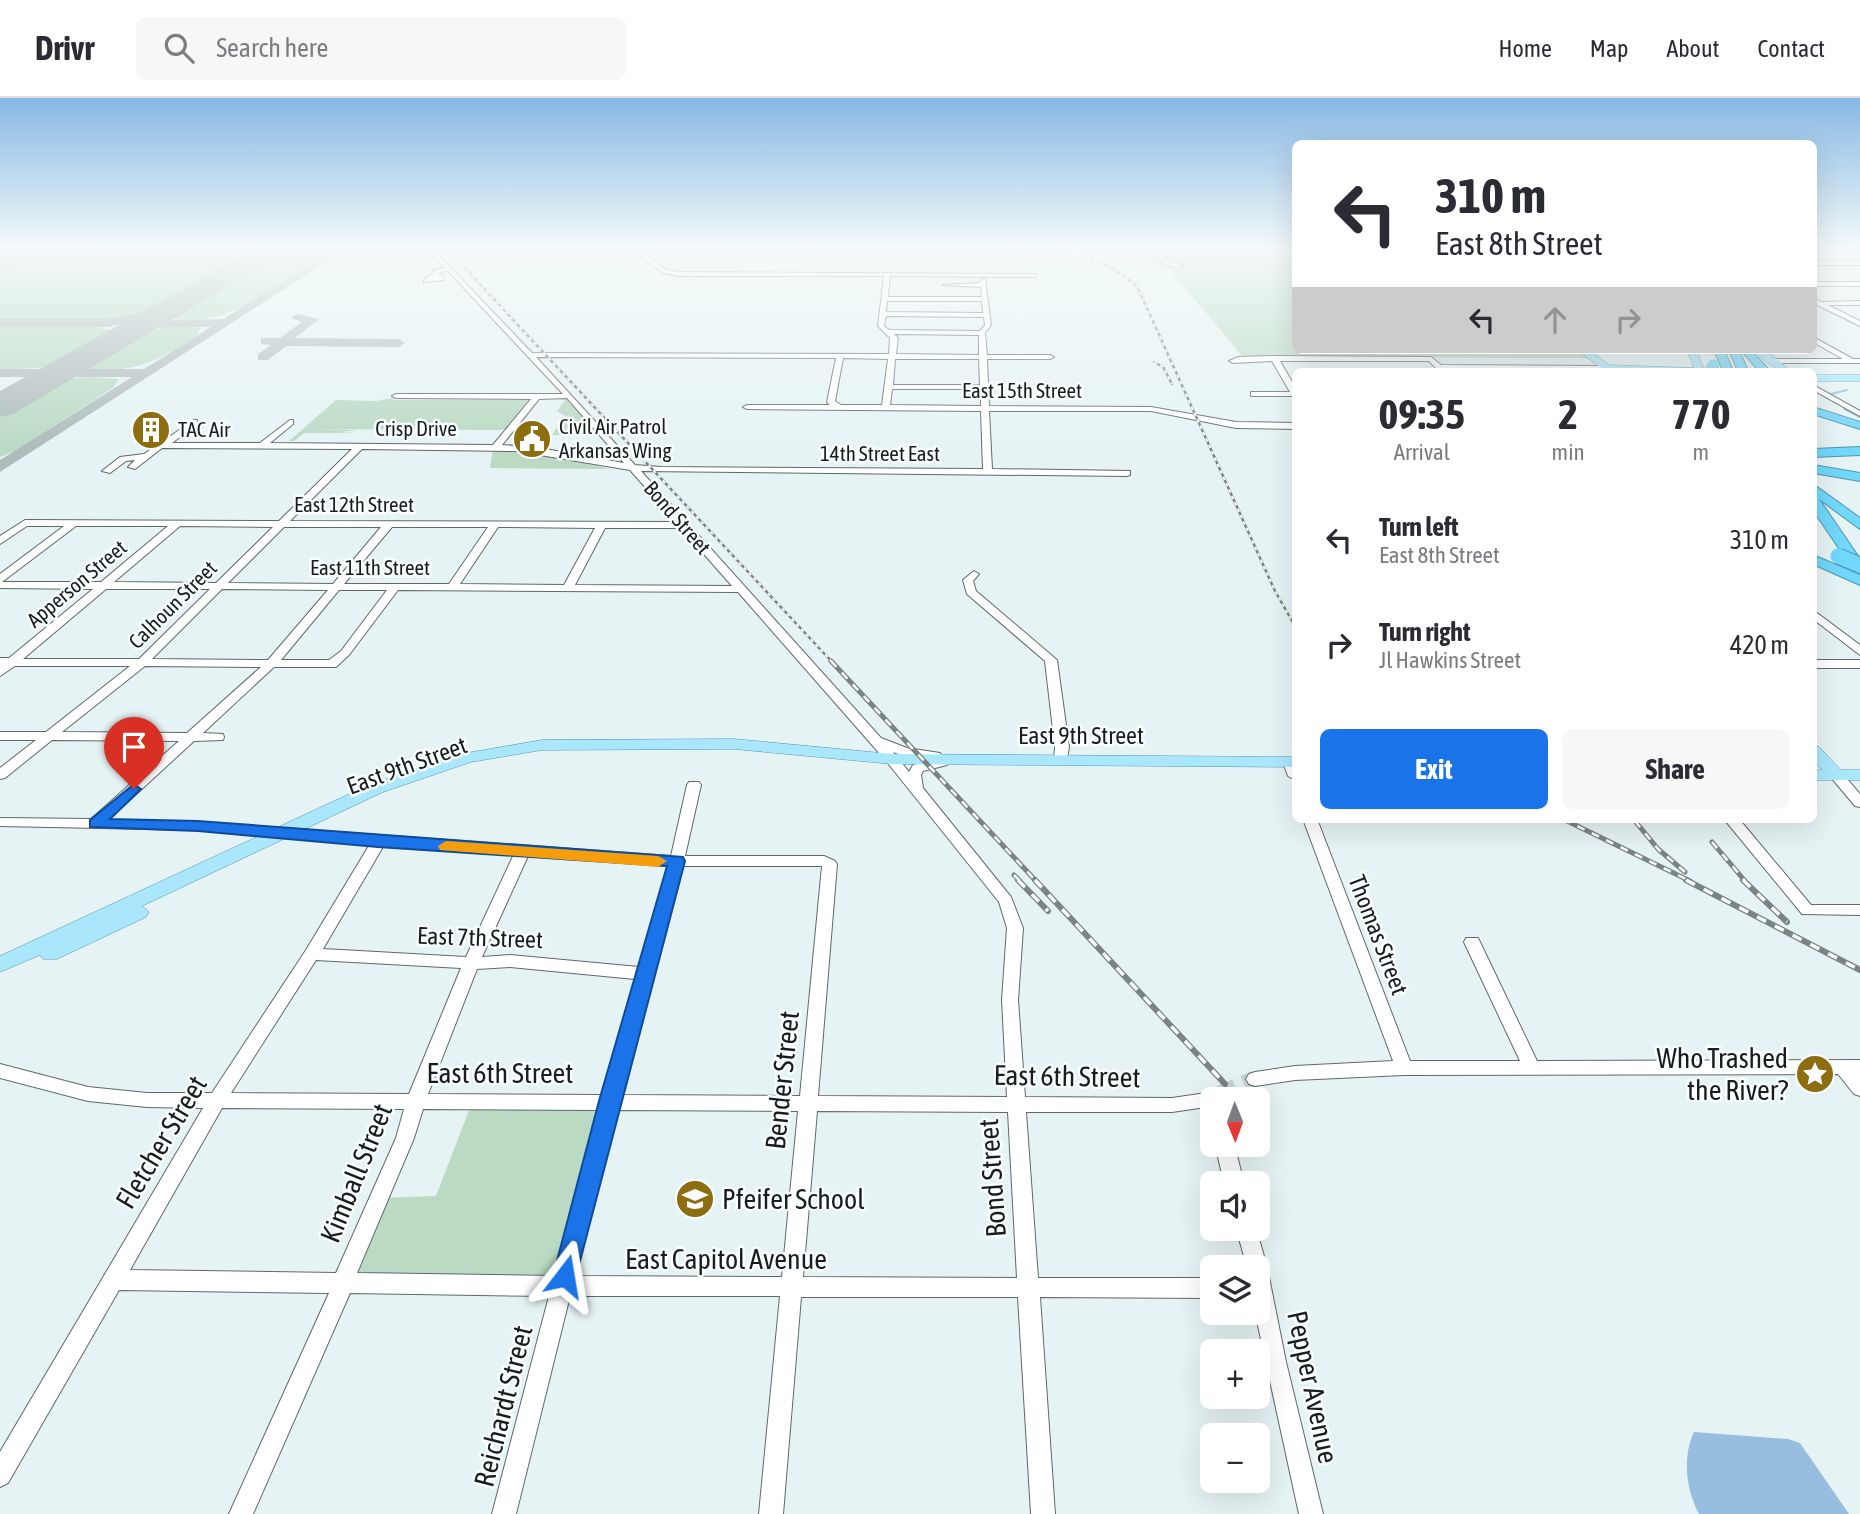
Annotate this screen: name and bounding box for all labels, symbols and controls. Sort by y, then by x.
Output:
search box [136,17,626,80]
text: Drivr [35,29,94,67]
icon: search [160,29,198,67]
text: Search here [216,33,328,63]
text: Home [1498,35,1552,62]
text: Map [1590,35,1628,62]
text: About [1666,35,1719,62]
text: Contact [1757,35,1825,62]
text: 310 m [1435,167,1546,223]
icon: left [1320,168,1411,259]
text: East 8th Street [1435,225,1603,262]
icon: left [1463,301,1501,339]
icon: ahead [1536,301,1574,339]
icon: right [1609,301,1647,339]
street label: East 15th Street [962,378,1082,402]
text: 09:35 [1379,390,1465,438]
text: 2 [1558,390,1578,438]
text: 770 [1671,390,1730,438]
building icon: TAC Air [130,409,172,451]
place label: Civil Air Patrol Arkansas Wing [559,414,671,462]
street label: Crisp Drive [375,416,457,440]
place label: TAC Air [178,417,231,441]
public building icon: Civil Air Patrol Arkansas Wing [511,418,553,460]
text: Arrival [1394,439,1450,465]
text: min [1552,439,1585,465]
text: m [1693,439,1709,465]
street label: 14th Street East [820,441,940,465]
street label: Bond Street [640,476,716,559]
street label: East 12th Street [294,492,414,516]
text: Turn left [1379,512,1459,542]
icon: left [1320,521,1358,559]
text: 310 m [1730,525,1789,555]
street label: Apperson Street [22,535,131,632]
text: East 8th Street [1379,542,1500,568]
street label: Calhoun Street [123,555,221,653]
street label: East 11th Street [310,555,430,579]
text: Turn right [1379,617,1470,647]
icon: right [1320,626,1358,664]
text: 420 m [1730,630,1789,660]
text: Jl Hawkins Street [1379,647,1521,673]
pin [104,717,164,789]
street label: East 9th Street [1018,722,1144,749]
icon: arrive [115,728,153,766]
button: Exit [1320,729,1548,809]
button: Share [1562,729,1789,809]
street label: East 9th Street [343,731,471,800]
street label: Thomas Street [1343,871,1414,998]
street label: East 7th Street [417,922,543,953]
street label: Bender Street [759,1009,805,1151]
place label: Who Trashed the River? [1656,1042,1788,1106]
place icon: Who Trashed the River? [1794,1053,1836,1095]
street label: East 6th Street [427,1057,573,1089]
street label: East 6th Street [993,1059,1141,1093]
street label: Fletcher Street [109,1070,213,1214]
north arrow [1200,1087,1270,1157]
map controls [1200,1087,1270,1493]
street label: Kimball Street [314,1099,398,1247]
street label: Bond Street [972,1118,1012,1238]
button: sound [1200,1171,1270,1241]
school or university icon: Pfeifer School [674,1178,716,1220]
place label: Pfeifer School [722,1183,865,1215]
position arrow [528,1239,602,1313]
street label: East Capitol Avenue [625,1243,827,1275]
button: layers [1200,1255,1270,1325]
street label: Pepper Avenue [1281,1308,1345,1466]
street label: Reichardt Street [468,1322,538,1490]
button: + [1200,1339,1270,1409]
button: − [1200,1423,1270,1493]

